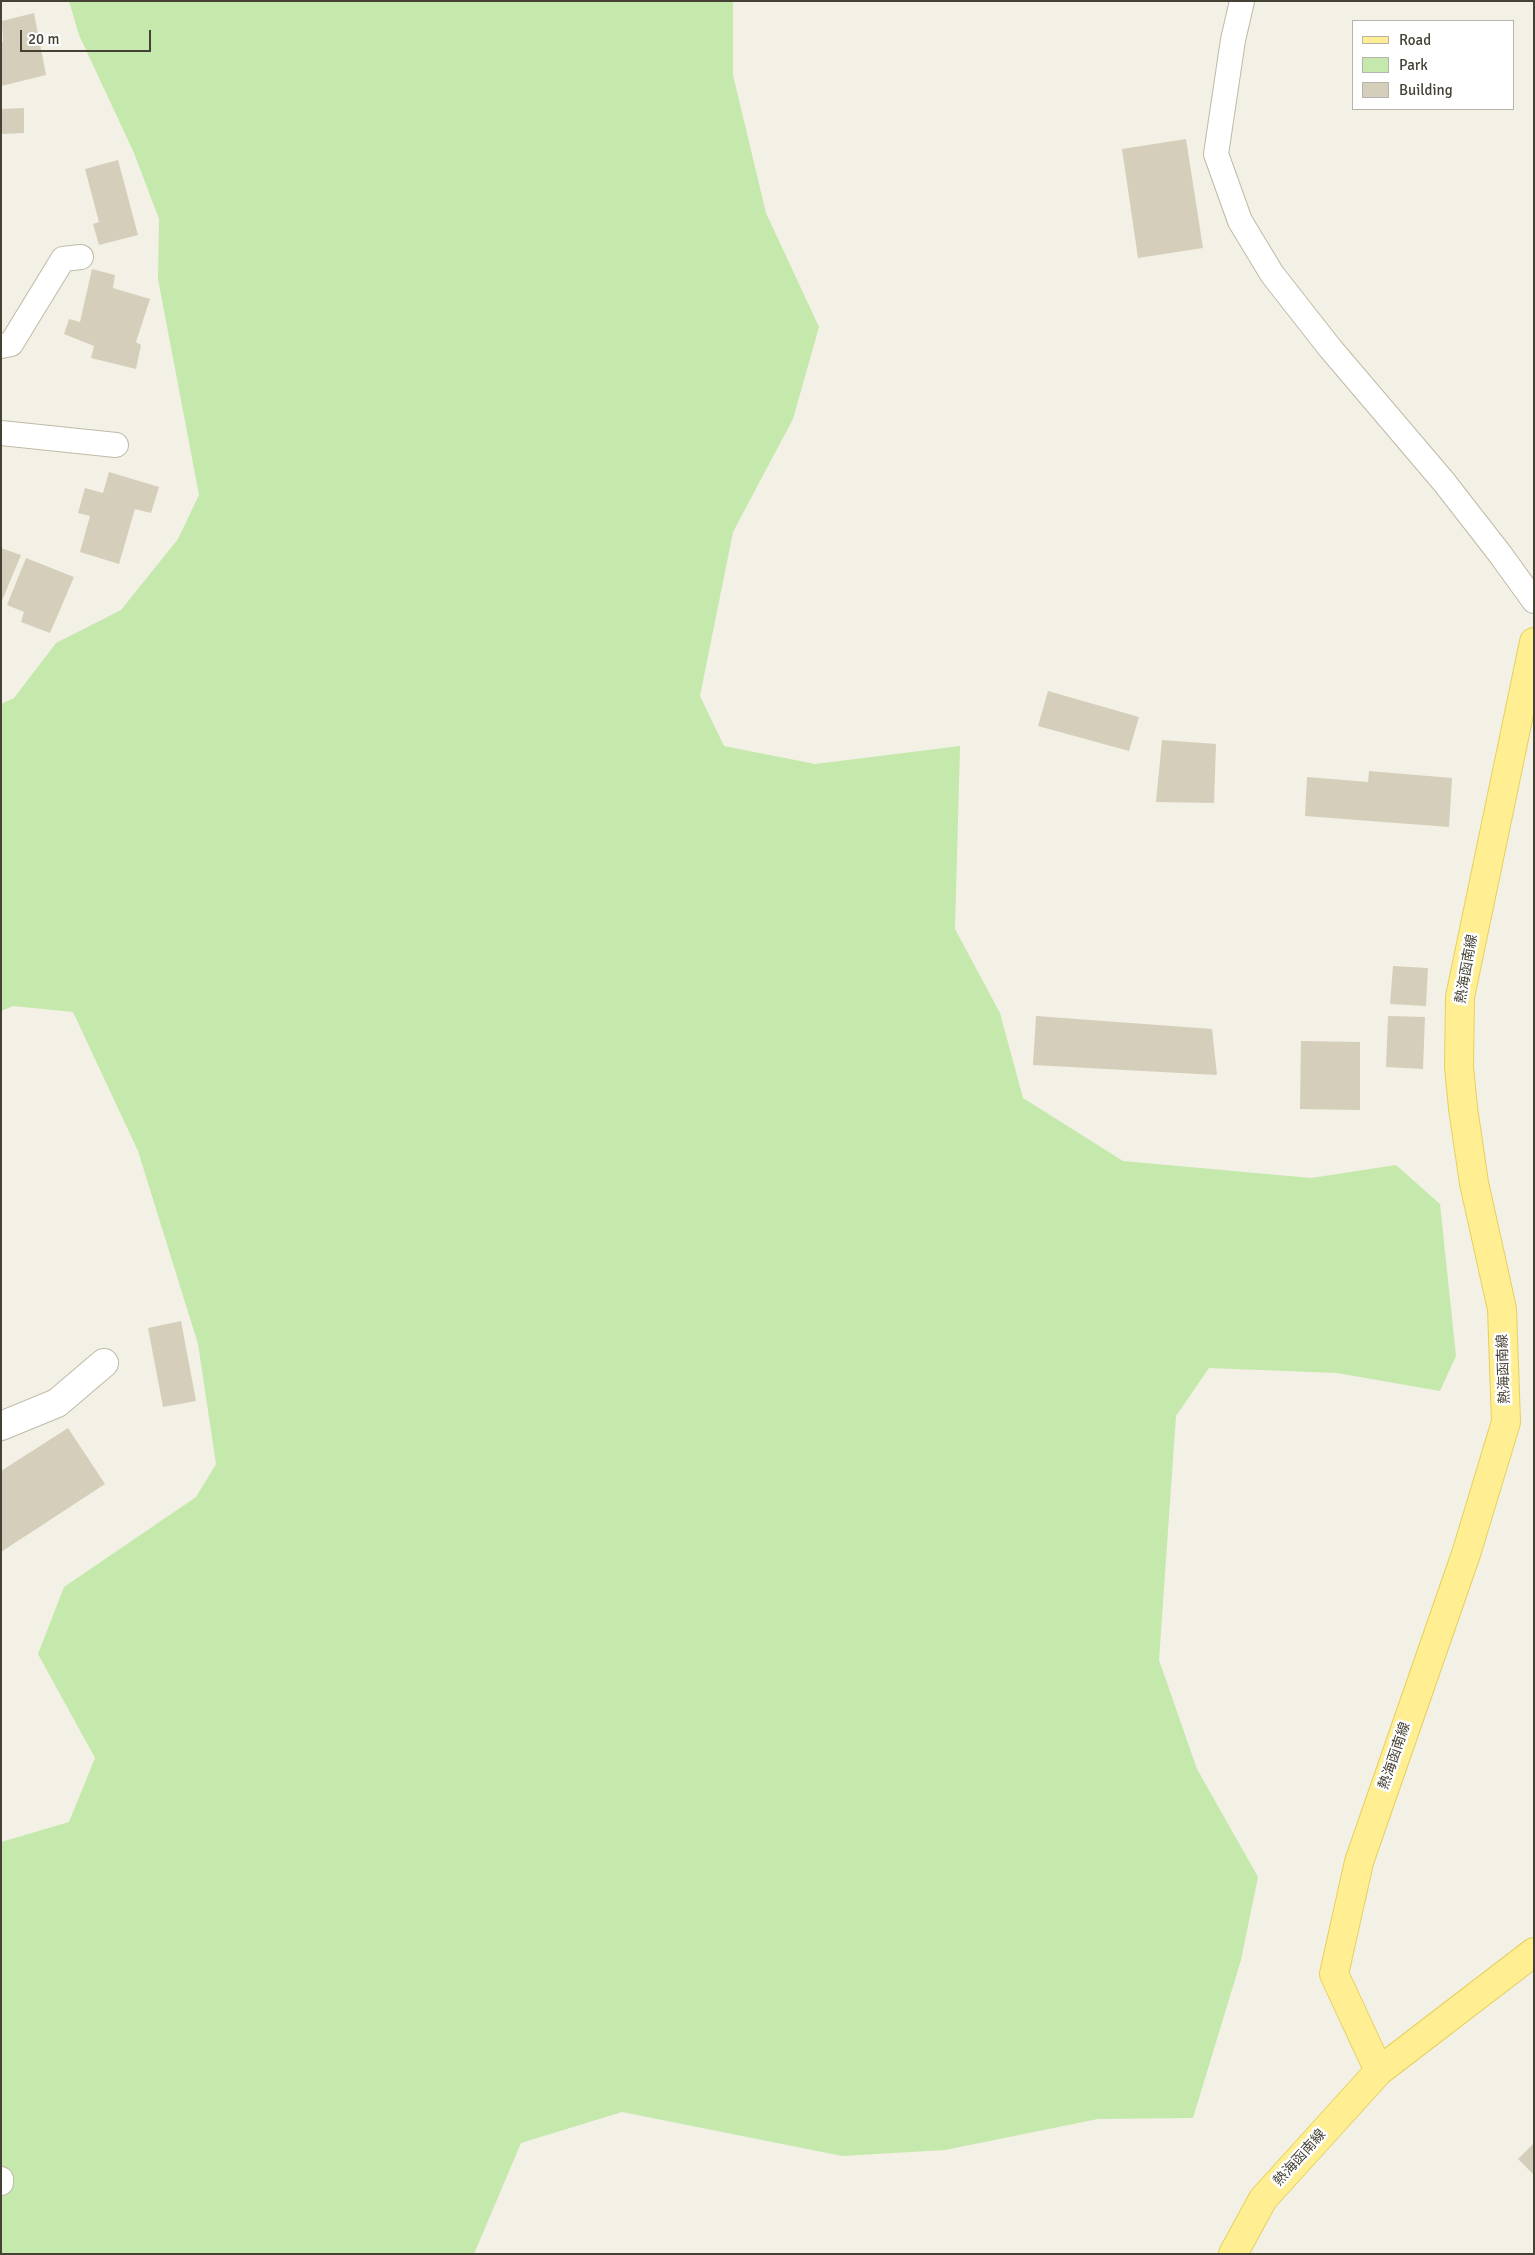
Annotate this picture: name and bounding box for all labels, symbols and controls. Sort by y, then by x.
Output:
scale bar [22,20,154,52]
legend [1352,20,1515,110]
text: 20 m [28,30,59,48]
text: Road [1399,31,1431,49]
text: Park [1399,56,1428,74]
text: Building [1399,81,1453,99]
street label: 熱海函南線 [1453,933,1481,1005]
street label: 熱海函南線 [1494,1334,1514,1404]
street label: 熱海函南線 [1376,1720,1414,1792]
street label: 熱海函南線 [1270,2126,1330,2190]

